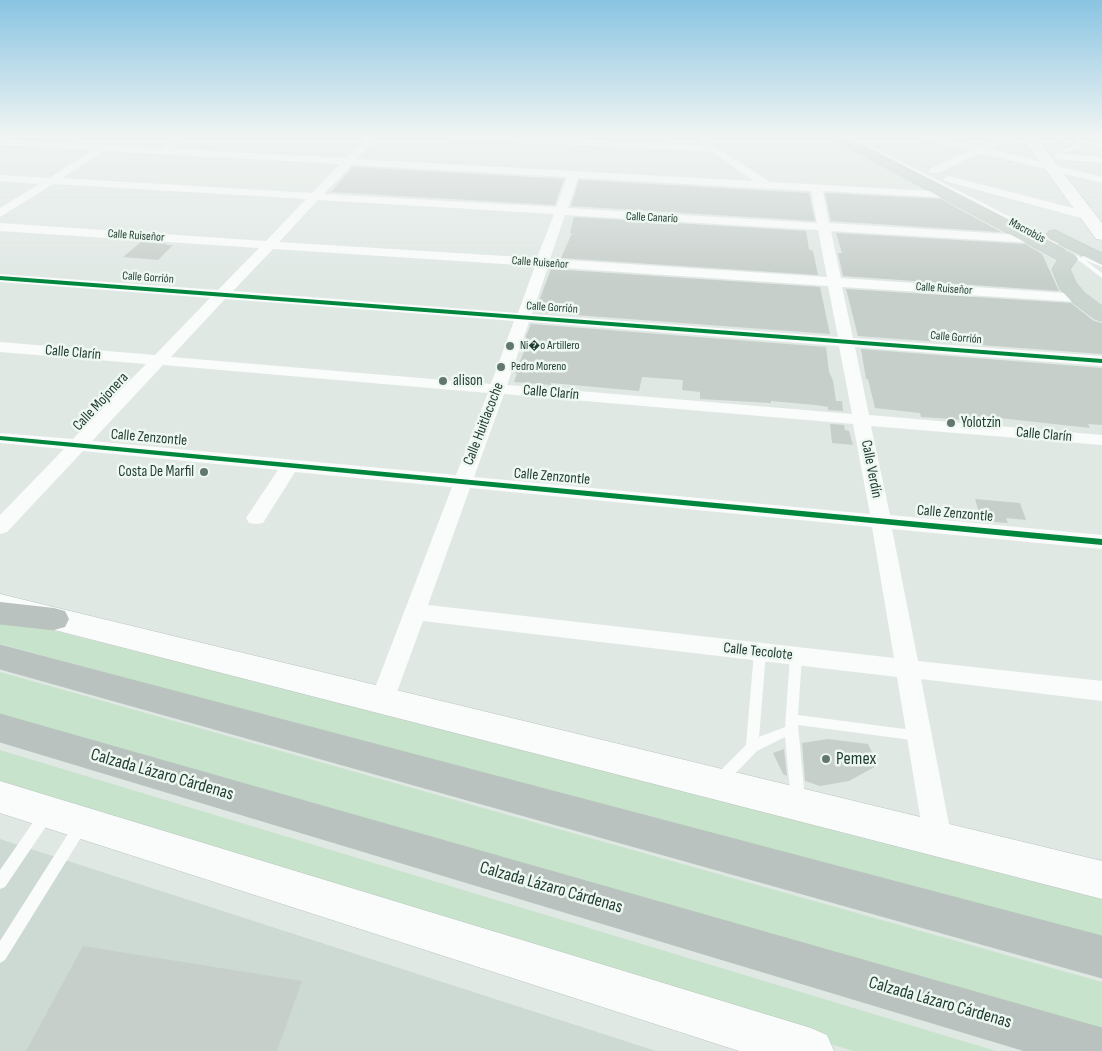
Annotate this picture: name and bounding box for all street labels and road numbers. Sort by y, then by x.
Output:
street label: Calle Canario [626,209,678,227]
street label: Macrobús [1006,215,1048,247]
street label: Calle Ruiseñor [107,227,165,245]
street label: Calle Ruiseñor [511,254,569,272]
street label: Calle Gorrión [122,269,174,287]
street label: Calle Ruiseñor [915,280,973,298]
street label: Calle Gorrión [526,299,578,317]
street label: Calle Gorrión [930,329,982,347]
street label: Calle Clarín [44,342,102,364]
street label: Calle Mojonera [69,369,133,435]
street label: Calle Huitlacoche [460,380,508,468]
street label: Calle Clarín [522,382,580,404]
street label: Calle Clarín [1015,424,1073,446]
street label: Calle Zenzontle [110,426,188,450]
street label: Calle Verdín [857,439,885,499]
street label: Calle Zenzontle [513,465,591,489]
street label: Calle Zenzontle [916,502,994,526]
street label: Calle Tecolote [722,639,794,665]
street label: Calzada Lázaro Cárdenas [88,744,236,806]
street label: Calzada Lázaro Cárdenas [477,857,625,919]
street label: Calzada Lázaro Cárdenas [866,972,1014,1034]

